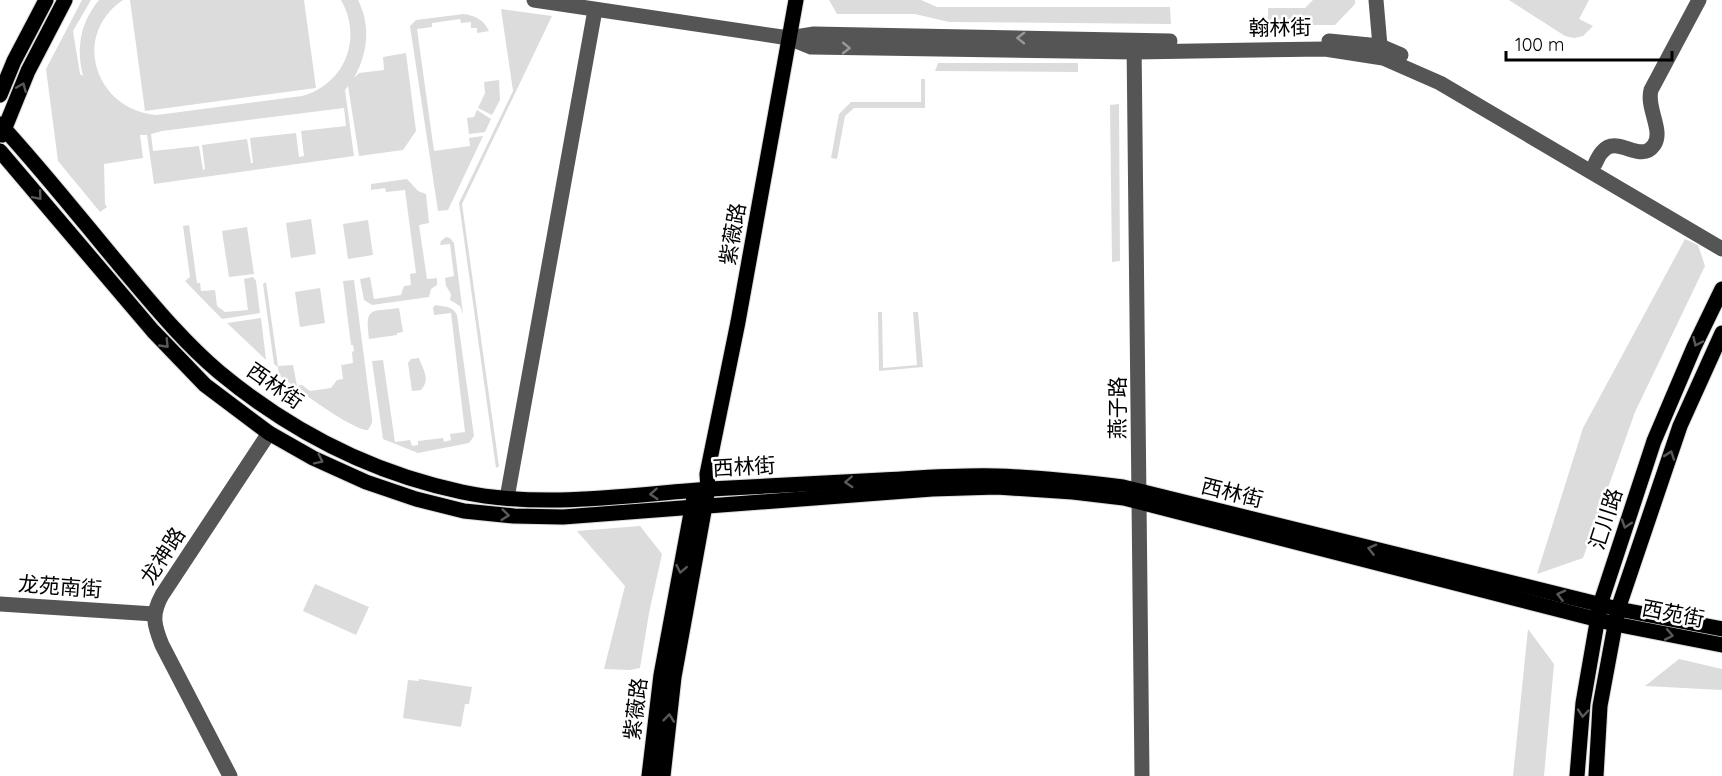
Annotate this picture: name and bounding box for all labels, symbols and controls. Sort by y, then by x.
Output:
street label: 翰林街 [1248,13,1312,41]
scale bar [1506,24,1672,62]
one-way arrow [1016,32,1025,45]
text: 100 m [1515,33,1564,56]
one-way arrow [841,42,850,54]
one-way arrow [15,82,27,93]
one-way arrow [31,189,42,200]
street label: 紫薇路 [714,201,750,267]
one-way arrow [1692,335,1704,346]
one-way arrow [158,337,169,347]
street label: 西林街 [242,356,309,414]
street label: 燕子路 [1104,377,1130,440]
one-way arrow [1663,450,1676,461]
street label: 西林街 [712,451,776,481]
one-way arrow [313,453,324,465]
street label: 西林街 [1199,472,1266,512]
one-way arrow [844,476,853,489]
street label: 汇川路 [1583,485,1627,553]
one-way arrow [650,487,659,500]
one-way arrow [500,508,510,521]
one-way arrow [1621,518,1634,529]
street label: 龙神路 [134,522,190,589]
one-way arrow [1367,543,1377,556]
one-way arrow [675,564,688,574]
street label: 龙苑南街 [17,570,103,602]
one-way arrow [1556,590,1566,603]
street label: 西苑街 [1640,594,1707,632]
one-way arrow [1663,628,1673,641]
street label: 紫薇路 [618,676,652,742]
one-way arrow [1577,709,1590,718]
one-way arrow [662,713,675,722]

